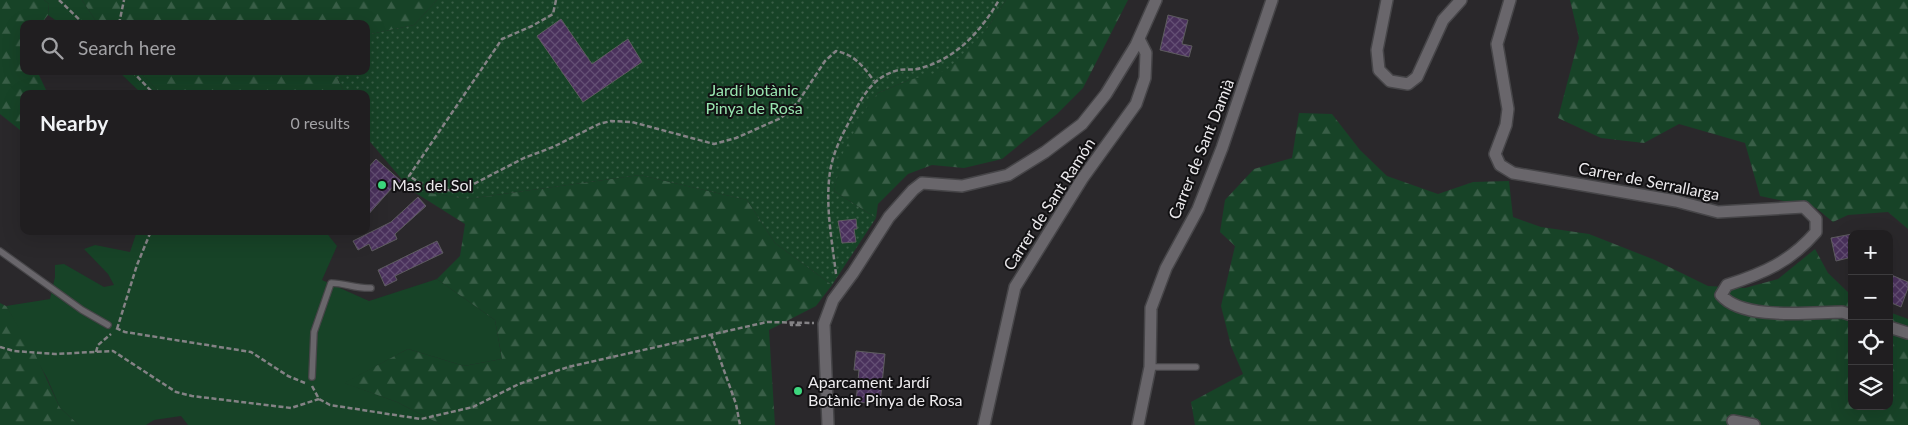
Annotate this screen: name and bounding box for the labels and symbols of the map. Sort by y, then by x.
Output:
street label: Carrer de Sant Damià [1164,76,1237,222]
park label: Jardí botànic Pinya de Rosa [705,80,803,117]
street label: Carrer de Sant Ramón [999,134,1098,273]
street label: Carrer de Serrallarga [1577,157,1721,204]
place label: Mas del Sol [392,175,472,194]
marker: Mas del Sol [376,179,388,191]
place label: Aparcament Jardí Botànic Pinya de Rosa [808,372,963,409]
marker: Aparcament Jardí Botànic Pinya de Rosa [792,385,804,397]

